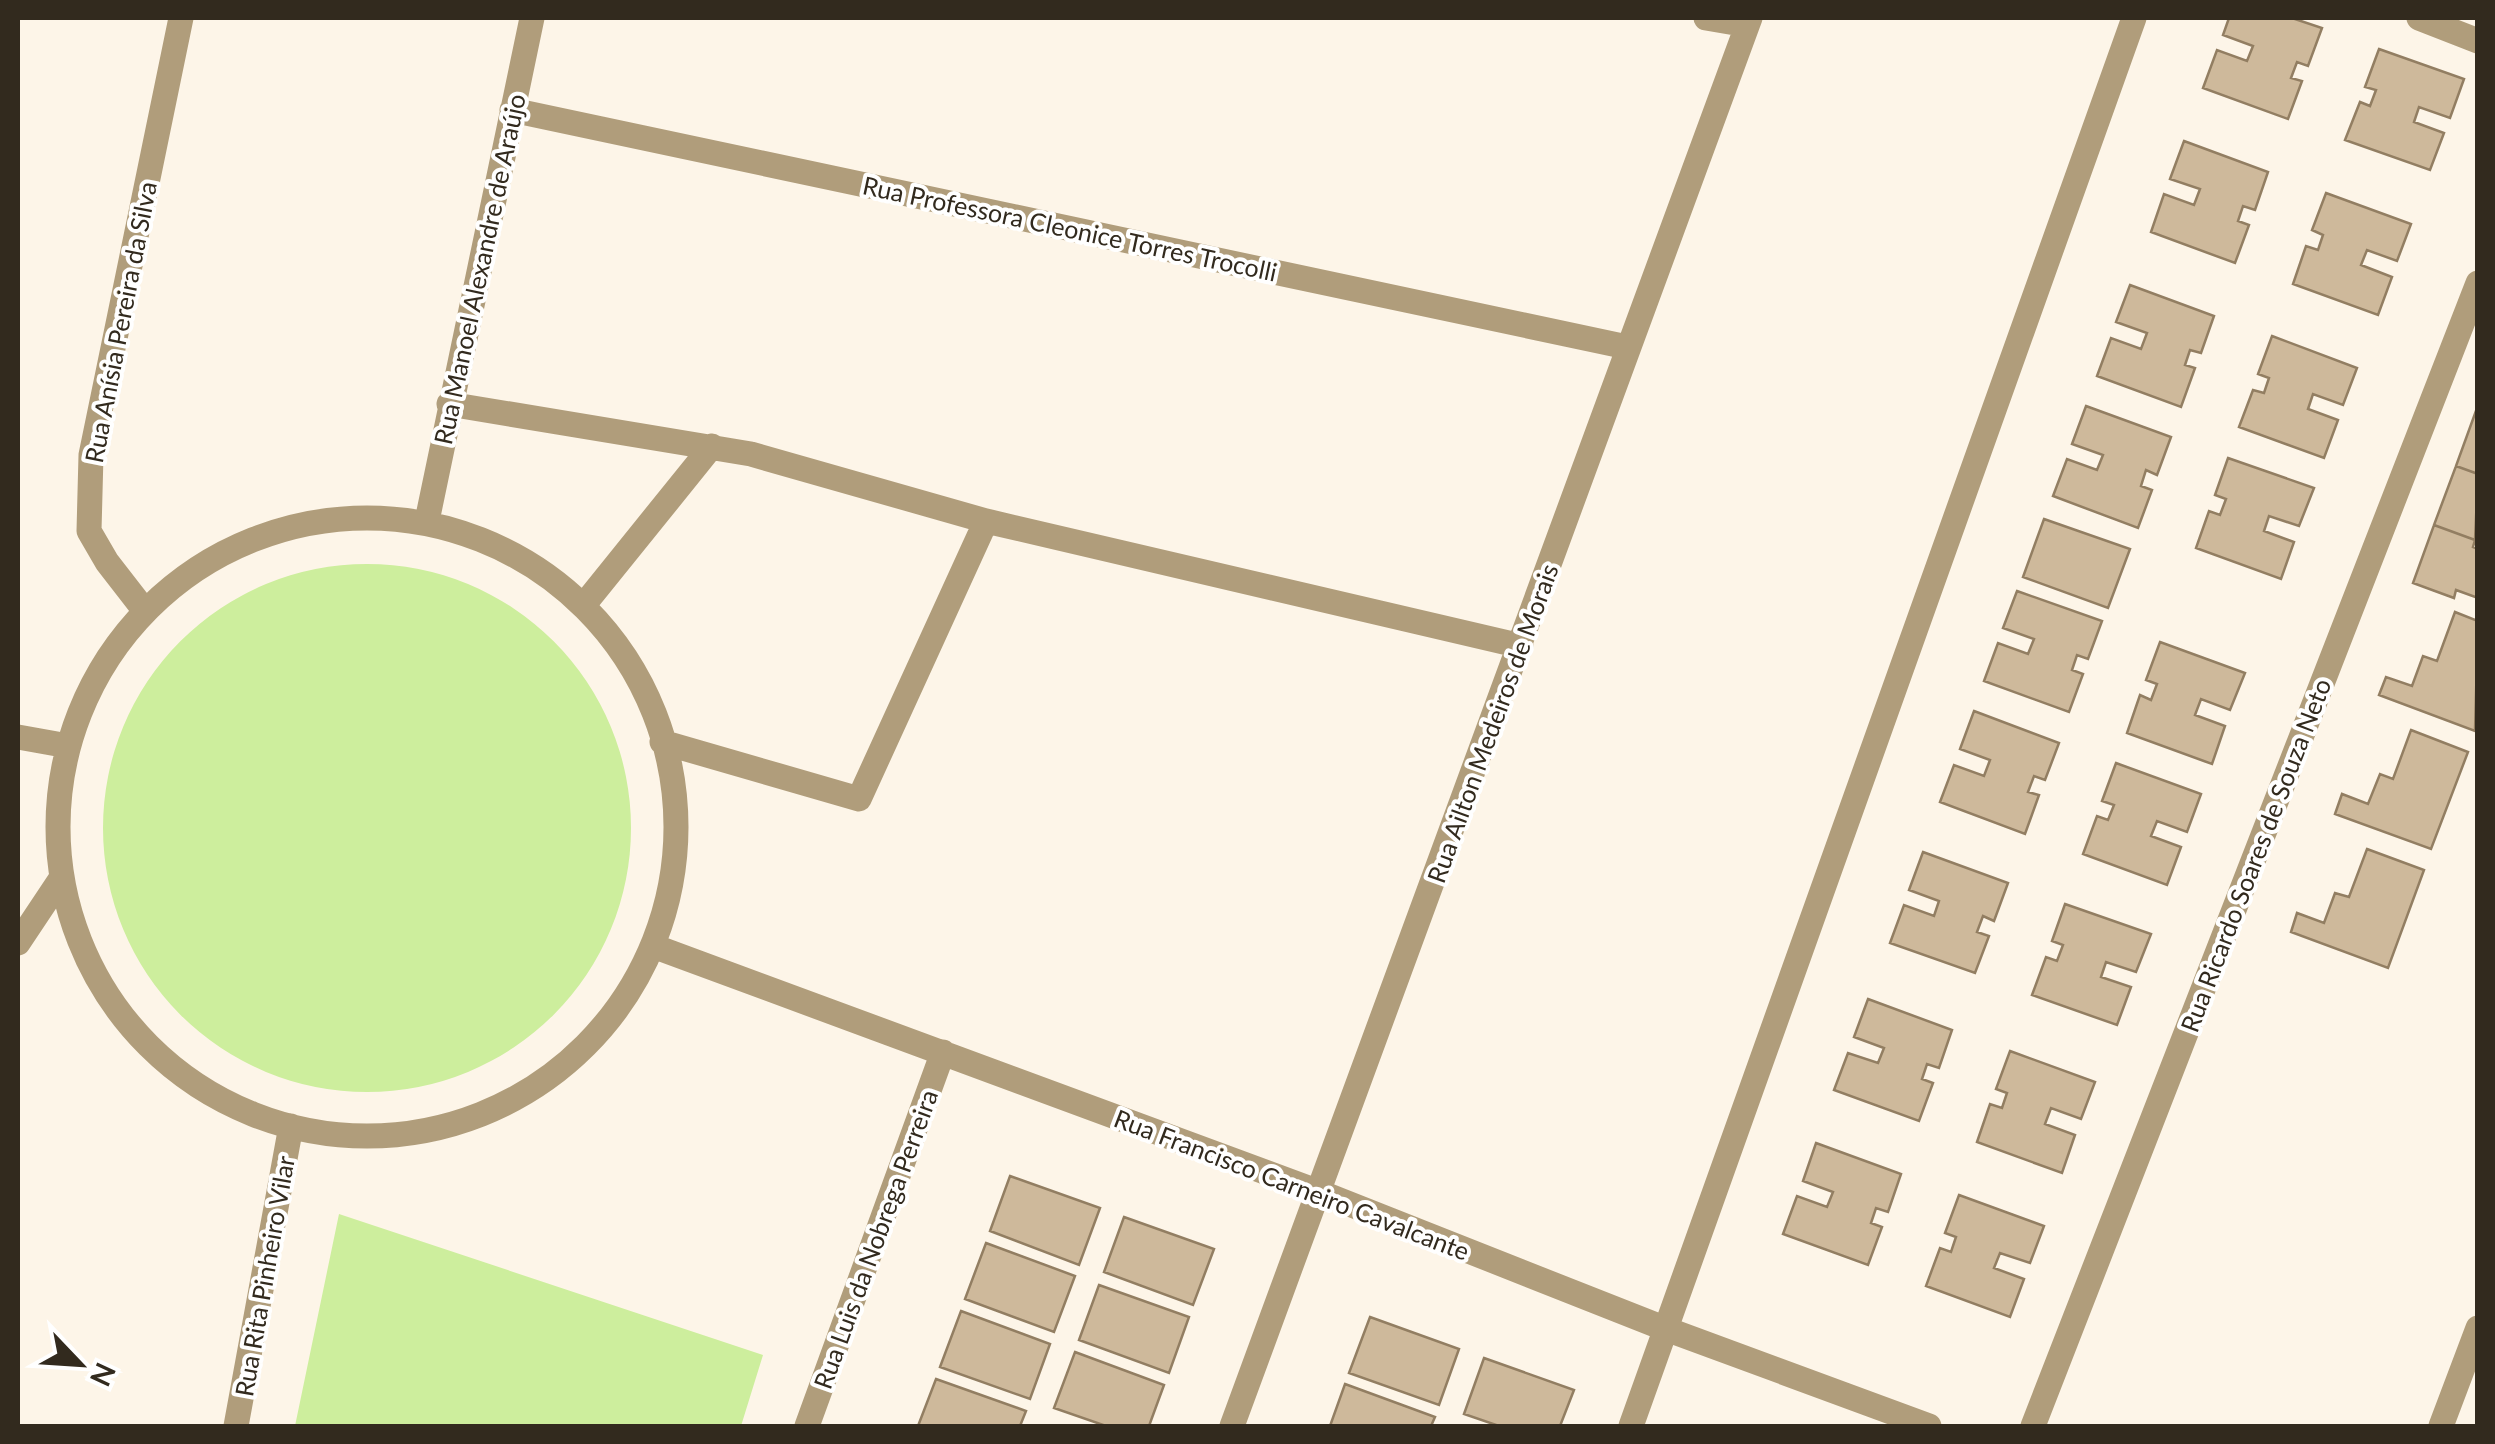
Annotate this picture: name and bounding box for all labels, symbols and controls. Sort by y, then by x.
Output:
street label: Rua Manoel Alexandre de Araújo [427,91,531,447]
street label: Rua Professora Cleonice Torres Trocolli [860,169,1280,287]
street label: Rua Anísia Pereira da Silva [78,179,162,465]
street label: Rua Ailton Medeiros de Morais [1420,559,1564,887]
street label: Rua Ricardo Soares de Souza Neto [2174,674,2336,1036]
street label: Rua Luis da Nobrega Perreira [807,1085,943,1393]
street label: Rua Francisco Carneiro Cavalcante [1110,1102,1474,1266]
street label: Rua Rita Pinheiro Vilar [228,1153,300,1399]
north arrow [30,1314,130,1414]
text: N [84,1358,124,1392]

